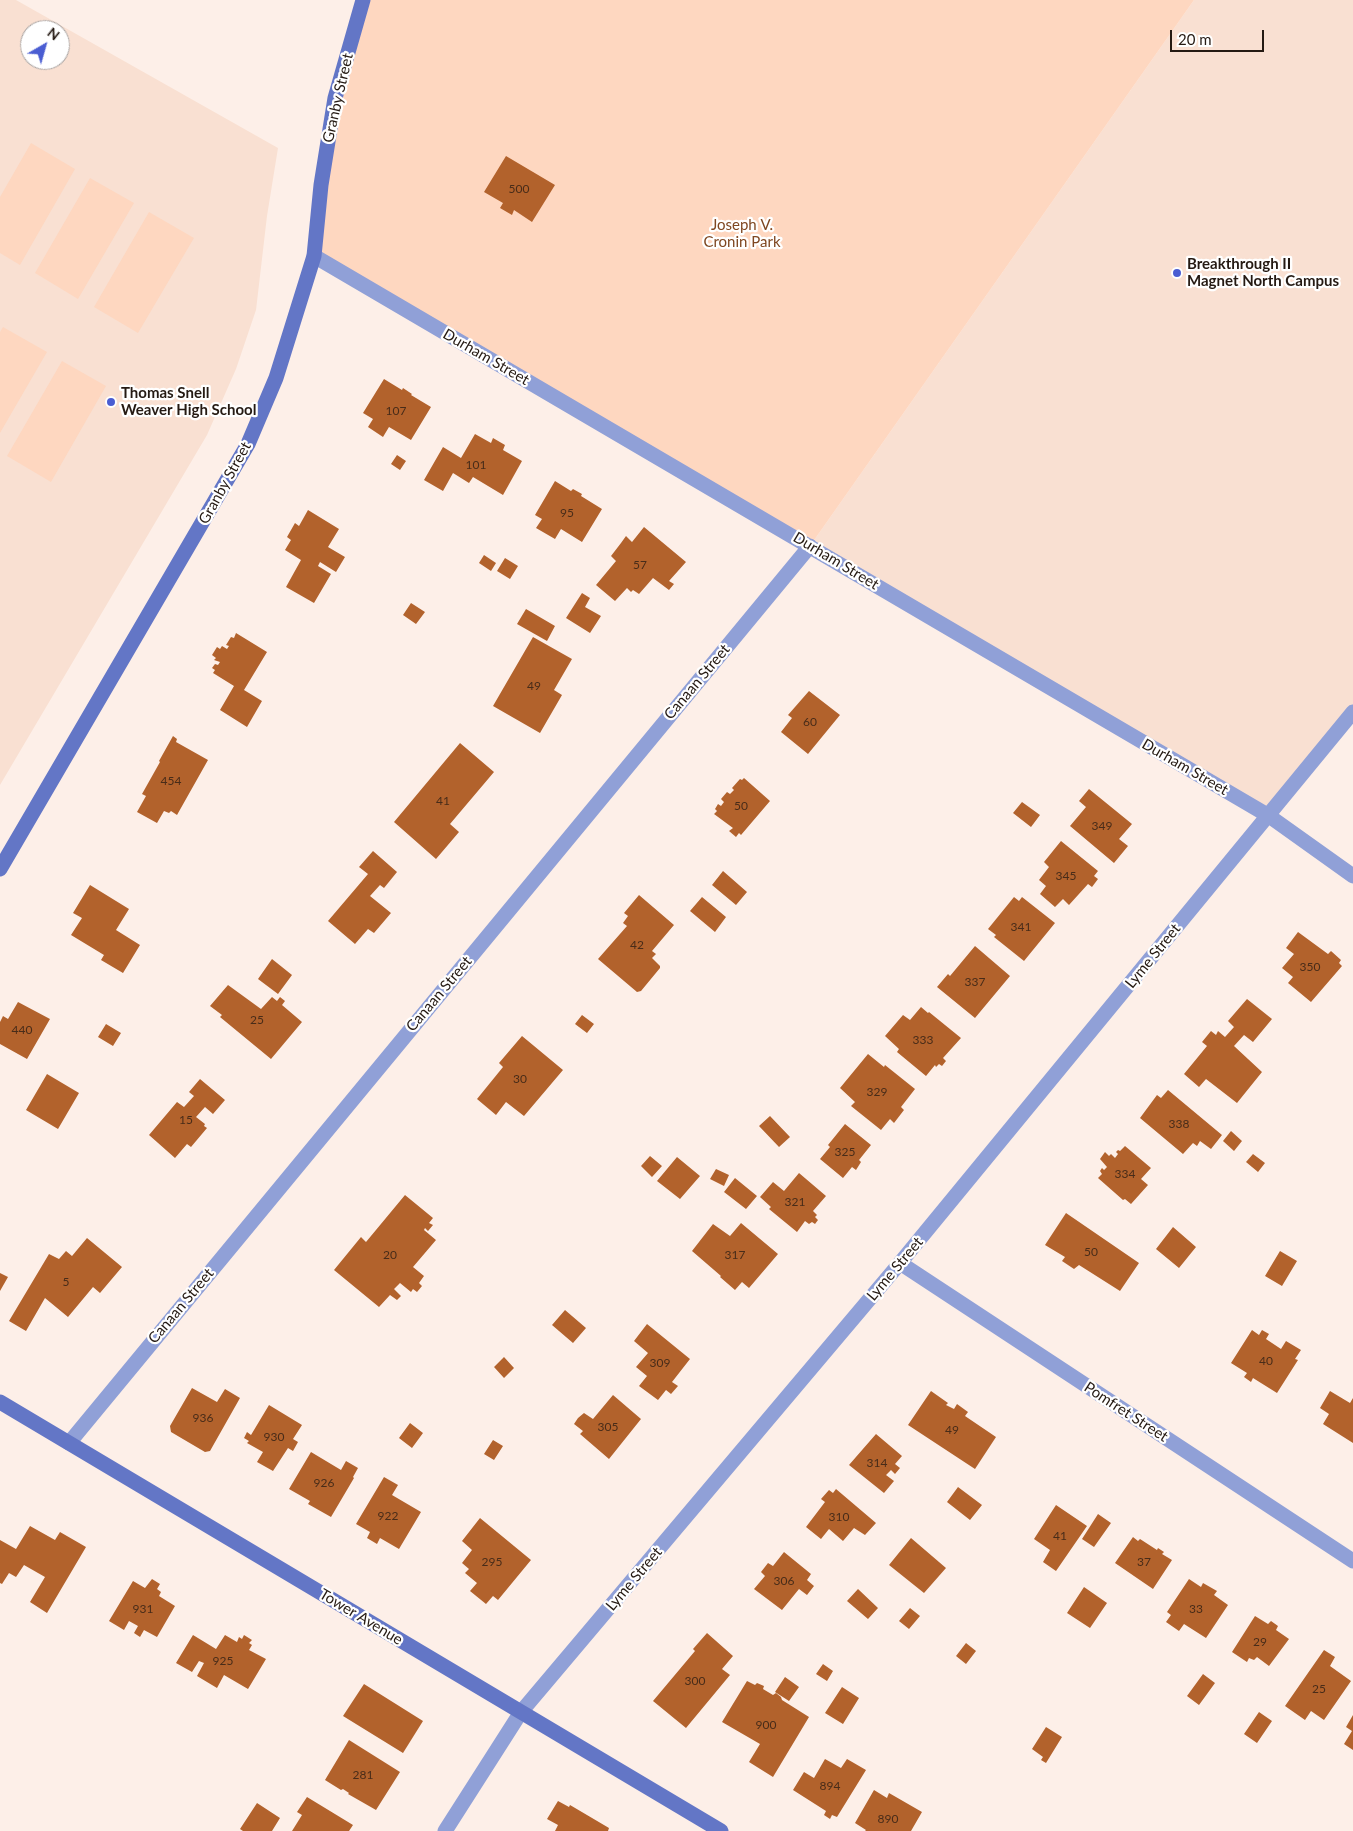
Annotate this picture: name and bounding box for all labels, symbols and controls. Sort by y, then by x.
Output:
north arrow [20,20,70,70]
scale bar [1173,20,1267,52]
text: N [44,24,63,44]
text: 20 m [1178,30,1212,48]
street label: Granby Street [319,52,357,144]
house number: 500 [509,182,529,196]
park label: Joseph V. Cronin Park [703,216,781,251]
place label: Breakthrough II Magnet North Campus [1187,255,1339,290]
marker: Breakthrough II Magnet North Campus [1171,267,1183,279]
street label: Durham Street [440,325,532,389]
place label: Thomas Snell Weaver High School [121,384,256,419]
marker: Thomas Snell Weaver High School [105,396,117,408]
house number: 107 [386,404,406,418]
street label: Granby Street [195,439,255,527]
house number: 101 [466,458,486,472]
house number: 95 [560,506,574,520]
street label: Durham Street [790,528,882,594]
house number: 57 [633,558,647,572]
street label: Canaan Street [660,641,734,723]
house number: 49 [527,679,541,693]
house number: 60 [803,715,817,729]
street label: Durham Street [1139,735,1231,799]
house number: 454 [161,774,181,788]
house number: 41 [436,794,450,808]
house number: 50 [734,799,748,813]
house number: 349 [1092,819,1112,833]
house number: 345 [1056,869,1076,883]
house number: 341 [1011,920,1031,934]
street label: Lyme Street [1122,920,1184,992]
house number: 42 [630,938,644,952]
street label: Canaan Street [402,953,476,1035]
house number: 350 [1300,960,1320,974]
house number: 337 [965,975,985,989]
house number: 25 [250,1013,264,1027]
house number: 440 [12,1023,32,1037]
house number: 333 [913,1033,933,1047]
house number: 30 [513,1072,527,1086]
house number: 329 [867,1085,887,1099]
house number: 15 [179,1113,193,1127]
house number: 338 [1169,1117,1189,1131]
house number: 325 [835,1145,855,1159]
house number: 334 [1115,1167,1135,1181]
house number: 321 [785,1195,805,1209]
street label: Lyme Street [863,1233,927,1305]
house number: 50 [1084,1245,1098,1259]
house number: 20 [383,1248,397,1262]
house number: 317 [725,1248,745,1262]
street label: Canaan Street [144,1265,218,1347]
house number: 5 [63,1275,69,1289]
house number: 40 [1259,1354,1273,1368]
house number: 309 [650,1356,670,1370]
street label: Pomfret Street [1081,1378,1171,1446]
house number: 936 [193,1411,213,1425]
house number: 305 [598,1420,618,1434]
house number: 49 [945,1423,959,1437]
house number: 930 [264,1430,284,1444]
house number: 314 [867,1456,887,1470]
house number: 926 [314,1476,334,1490]
house number: 922 [378,1509,398,1523]
house number: 310 [829,1510,849,1524]
house number: 41 [1053,1529,1067,1543]
street label: Lyme Street [602,1543,666,1615]
house number: 295 [482,1555,502,1569]
house number: 37 [1137,1555,1151,1569]
house number: 306 [774,1574,794,1588]
street label: Tower Avenue [316,1585,406,1649]
house number: 931 [133,1602,153,1616]
house number: 33 [1189,1602,1203,1616]
house number: 29 [1253,1635,1267,1649]
house number: 925 [213,1654,233,1668]
house number: 300 [685,1674,705,1688]
house number: 25 [1312,1682,1326,1696]
house number: 900 [756,1718,776,1732]
house number: 281 [353,1768,373,1782]
house number: 894 [820,1779,840,1793]
house number: 890 [878,1812,898,1826]

